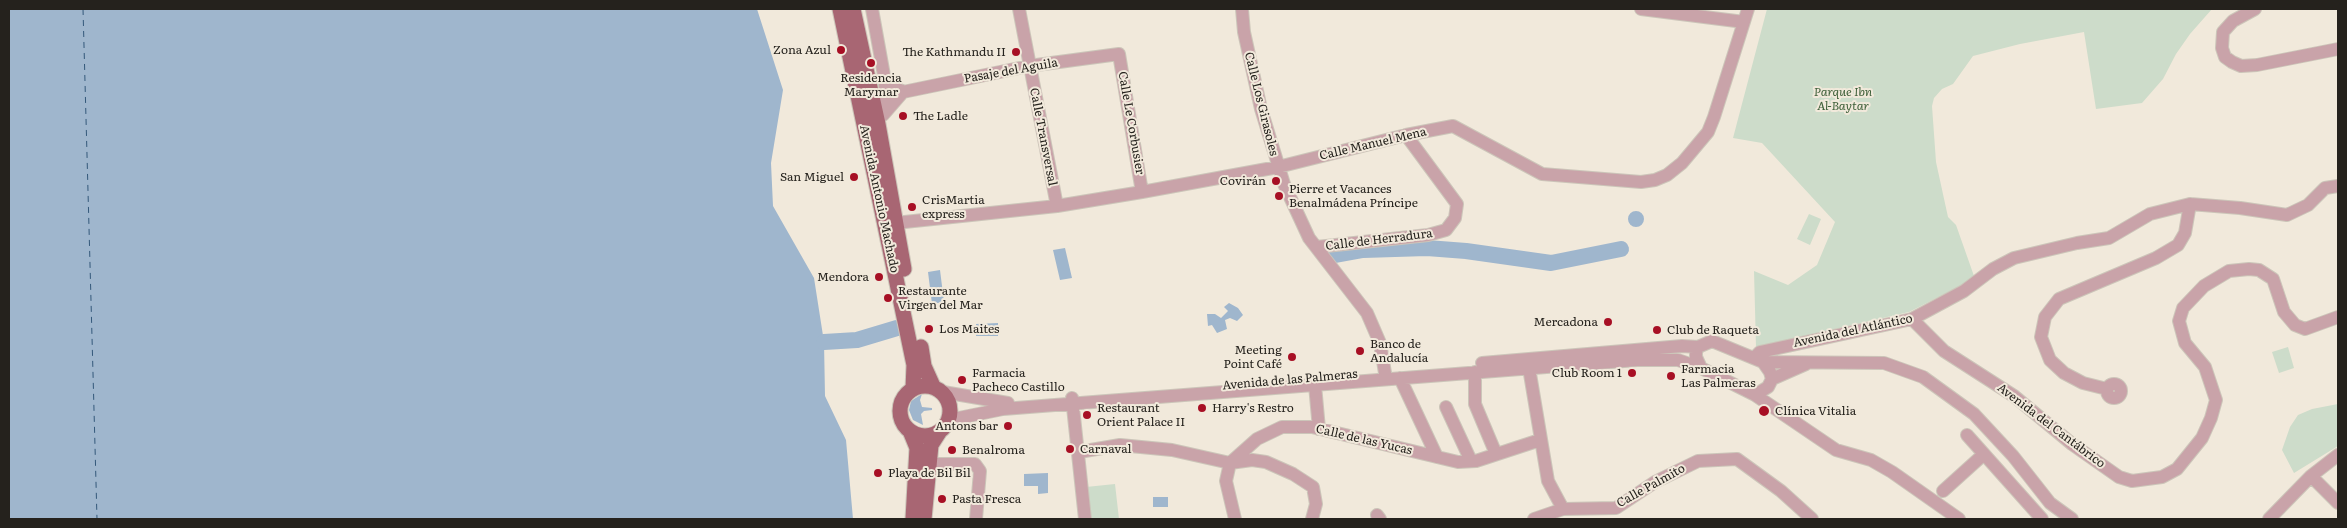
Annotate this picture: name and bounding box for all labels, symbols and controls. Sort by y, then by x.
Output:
place label: Zona Azul [773,43,831,57]
marker: Zona Azul [835,44,847,56]
place label: The Kathmandu II [902,45,1006,59]
marker: The Kathmandu II [1010,46,1022,58]
street label: Calle Los Girasoles [1241,51,1281,157]
street label: Pasaje del Aguila [963,56,1059,86]
marker: Residencia Marymar [865,57,877,69]
street label: Calle Le Corbusier [1115,70,1147,176]
place label: Residencia Marymar [840,71,902,99]
park label: Parque Ibn Al-Baytar [1814,85,1872,113]
street label: Calle Transversal [1026,87,1060,187]
place label: The Ladle [913,109,968,123]
marker: The Ladle [897,110,909,122]
street label: Avenida Antonio Machado [856,124,902,274]
street label: Calle Manuel Mena [1318,125,1428,163]
place label: San Miguel [780,170,844,184]
marker: San Miguel [848,171,860,183]
place label: Covirán [1220,174,1266,188]
marker: Covirán [1270,175,1282,187]
place label: Pierre et Vacances Benalmádena Príncipe [1289,182,1418,210]
marker: Pierre et Vacances Benalmádena Príncipe [1273,190,1285,202]
place label: CrisMartia express [922,193,985,221]
marker: CrisMartia express [906,201,918,213]
street label: Calle de Herradura [1325,226,1433,254]
place label: Mendora [817,270,869,284]
marker: Mendora [873,271,885,283]
place label: Restaurante Virgen del Mar [898,284,983,312]
marker: Restaurante Virgen del Mar [882,292,894,304]
street label: Avenida del Atlántico [1792,311,1914,351]
place label: Mercadona [1534,315,1598,329]
marker: Mercadona [1602,316,1614,328]
place label: Los Maites [939,322,999,336]
marker: Los Maites [923,323,935,335]
place label: Club de Raqueta [1667,323,1759,337]
marker: Club de Raqueta [1651,324,1663,336]
place label: Banco de Andalucía [1370,337,1428,365]
place label: Meeting Point Café [1223,343,1282,371]
marker: Banco de Andalucía [1354,345,1366,357]
marker: Meeting Point Café [1286,351,1298,363]
place label: Farmacia Las Palmeras [1681,362,1756,390]
place label: Farmacia Pacheco Castillo [972,366,1065,394]
place label: Club Room 1 [1552,366,1622,380]
street label: Avenida de las Palmeras [1222,367,1358,393]
marker: Club Room 1 [1626,367,1638,379]
marker: Farmacia Las Palmeras [1665,370,1677,382]
marker: Farmacia Pacheco Castillo [956,374,968,386]
street label: Avenida del Cantábrico [1994,381,2108,471]
place label: Restaurant Orient Palace II [1097,401,1185,429]
place label: Harry's Restro [1212,401,1294,415]
marker: Harry's Restro [1196,402,1208,414]
marker: Clínica Vitalia [1757,404,1771,418]
place label: Clínica Vitalia [1775,404,1856,418]
marker: Restaurant Orient Palace II [1081,409,1093,421]
place label: Antons bar [935,419,998,433]
marker: Antons bar [1002,420,1014,432]
street label: Calle de las Yucas [1314,422,1414,458]
place label: Carnaval [1080,442,1132,456]
place label: Benalroma [962,443,1025,457]
marker: Carnaval [1064,443,1076,455]
marker: Benalroma [946,444,958,456]
street label: Calle Palmito [1614,461,1688,511]
place label: Playa de Bil Bil [888,466,971,480]
marker: Playa de Bil Bil [872,467,884,479]
place label: Pasta Fresca [952,492,1021,506]
marker: Pasta Fresca [936,493,948,505]

